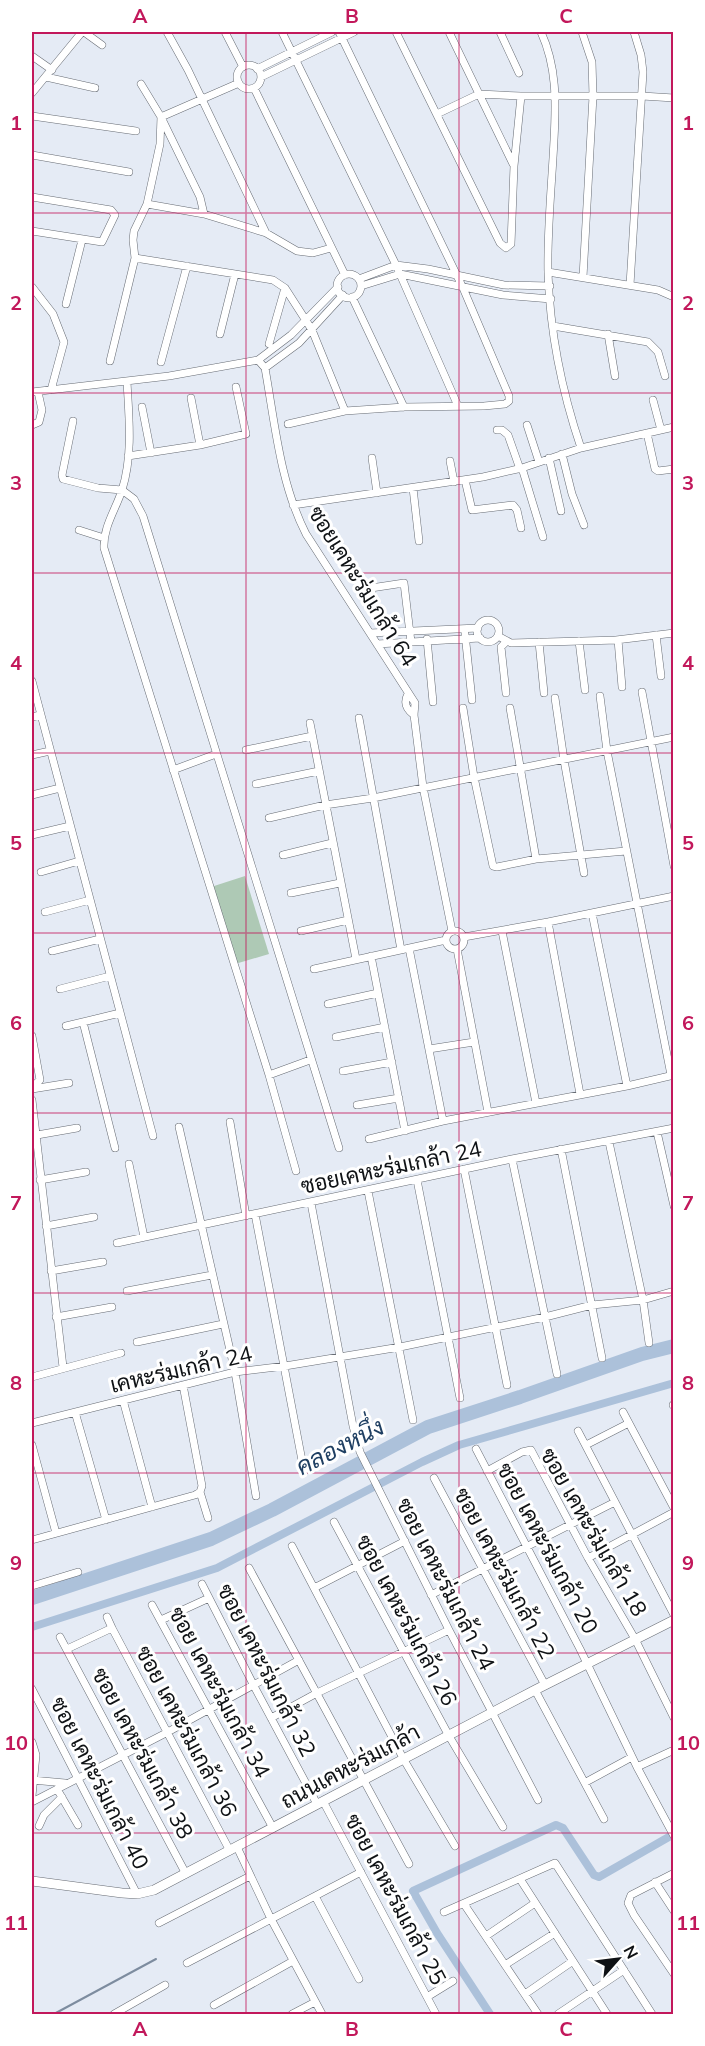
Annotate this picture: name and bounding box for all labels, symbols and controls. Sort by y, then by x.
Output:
text: A [133,3,148,28]
text: B [345,3,359,28]
text: C [559,3,573,28]
text: 1 [10,110,22,135]
text: 1 [682,110,694,135]
text: 2 [10,290,22,315]
text: 2 [682,290,694,315]
text: 3 [10,470,22,495]
text: 3 [682,470,694,495]
street label: ซอยเคหะร่มเกล้า 64 [302,501,424,671]
text: 4 [10,650,22,675]
text: 4 [682,650,694,675]
text: 5 [10,830,22,855]
text: 5 [682,830,694,855]
text: 6 [10,1010,22,1035]
text: 6 [682,1010,694,1035]
street label: ซอยเคหะร่มเกล้า 24 [298,1134,484,1200]
text: 7 [10,1190,22,1215]
text: 7 [682,1190,694,1215]
street label: เคหะร่มเกล้า 24 [107,1339,255,1399]
text: 8 [10,1370,22,1395]
text: 8 [682,1370,694,1395]
water label: คลองหนึ่ง [288,1407,389,1481]
street label: ซอย เคหะร่มเกล้า 18 [534,1443,654,1621]
street label: ซอย เคหะร่มเกล้า 20 [491,1458,605,1638]
street label: ซอย เคหะร่มเกล้า 22 [448,1483,562,1663]
street label: ซอย เคหะร่มเกล้า 24 [390,1493,502,1675]
street label: ซอย เคหะร่มเกล้า 26 [350,1530,464,1710]
text: 9 [10,1550,22,1575]
text: 9 [682,1550,694,1575]
street label: ซอย เคหะร่มเกล้า 32 [211,1579,323,1761]
street label: ซอย เคหะร่มเกล้า 34 [163,1602,277,1782]
street label: ซอย เคหะร่มเกล้า 36 [130,1641,244,1821]
street label: ซอย เคหะร่มเกล้า 38 [86,1663,200,1843]
street label: ซอย เคหะร่มเกล้า 40 [44,1692,156,1874]
street label: ถนนเคหะร่มเกล้า [276,1718,424,1814]
text: 10 [4,1730,28,1755]
text: 10 [676,1730,700,1755]
street label: ซอย เคหะร่มเกล้า 25 [339,1809,453,1989]
text: 11 [4,1910,28,1935]
text: 11 [676,1910,700,1935]
north arrow [588,1929,648,1989]
text: N [620,1942,643,1962]
text: A [133,2016,148,2041]
text: B [345,2016,359,2041]
text: C [559,2016,573,2041]

